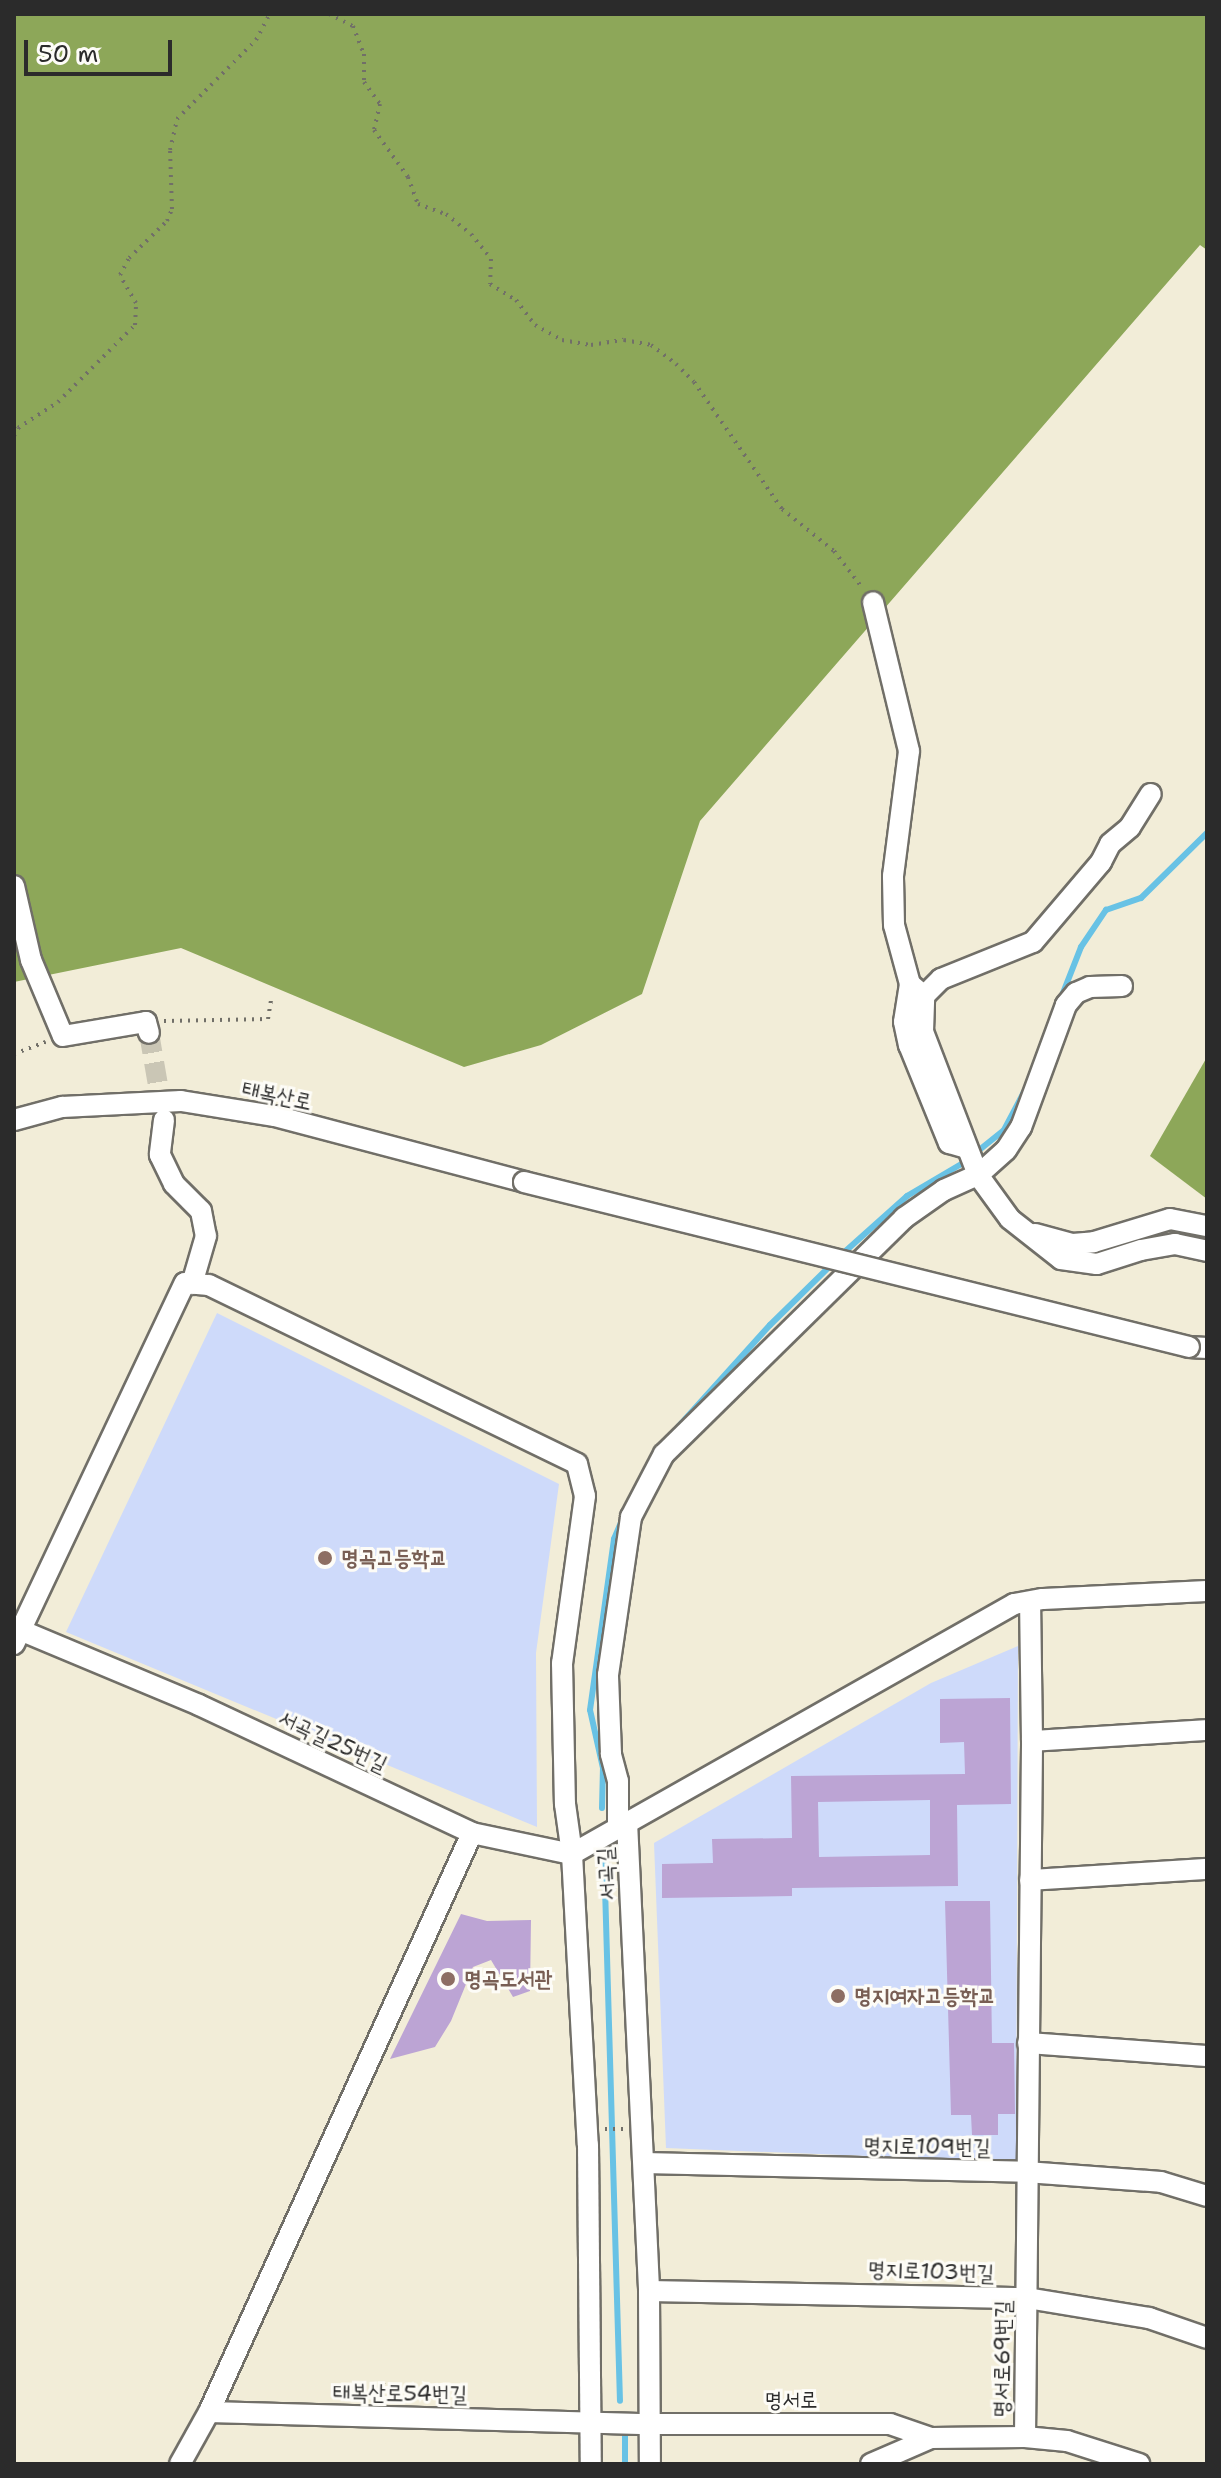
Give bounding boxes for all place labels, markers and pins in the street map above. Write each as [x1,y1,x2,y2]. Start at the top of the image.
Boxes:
place label: 명곡고등학교 [341,1545,447,1571]
marker: 명곡고등학교 [316,1549,334,1567]
place label: 명곡도서관 [464,1966,553,1992]
marker: 명곡도서관 [439,1970,457,1988]
place label: 명지여자고등학교 [854,1983,996,2009]
marker: 명지여자고등학교 [829,1987,847,2005]

